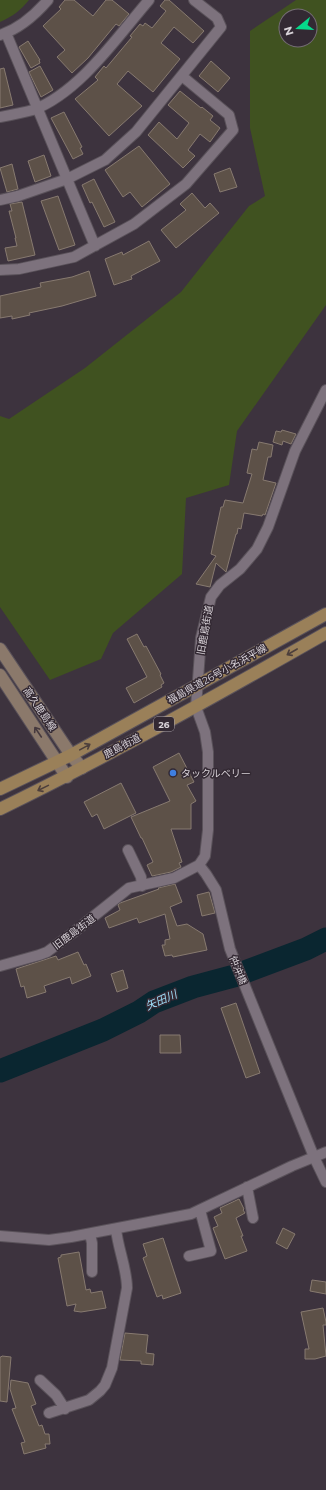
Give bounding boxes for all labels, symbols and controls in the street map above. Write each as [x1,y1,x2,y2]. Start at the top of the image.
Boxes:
north arrow [278,8,318,48]
text: N [280,25,297,37]
street label: 旧鹿島街道 [194,604,216,656]
street label: 福島県道26号小名浜平線 [165,641,269,707]
one-way arrow [286,649,298,657]
street label: 高久鹿島線 [21,685,59,733]
road number: 26 [154,717,174,731]
one-way arrow [34,727,42,738]
street label: 鹿島街道 [101,731,143,761]
one-way arrow [79,742,91,750]
place label: タックルベリー [181,767,251,780]
marker: タックルベリー [168,768,178,778]
one-way arrow [37,785,49,792]
street label: 旧鹿島街道 [50,912,98,952]
street label: 仲沖橋 [226,954,250,986]
water label: 矢田川 [143,986,180,1013]

